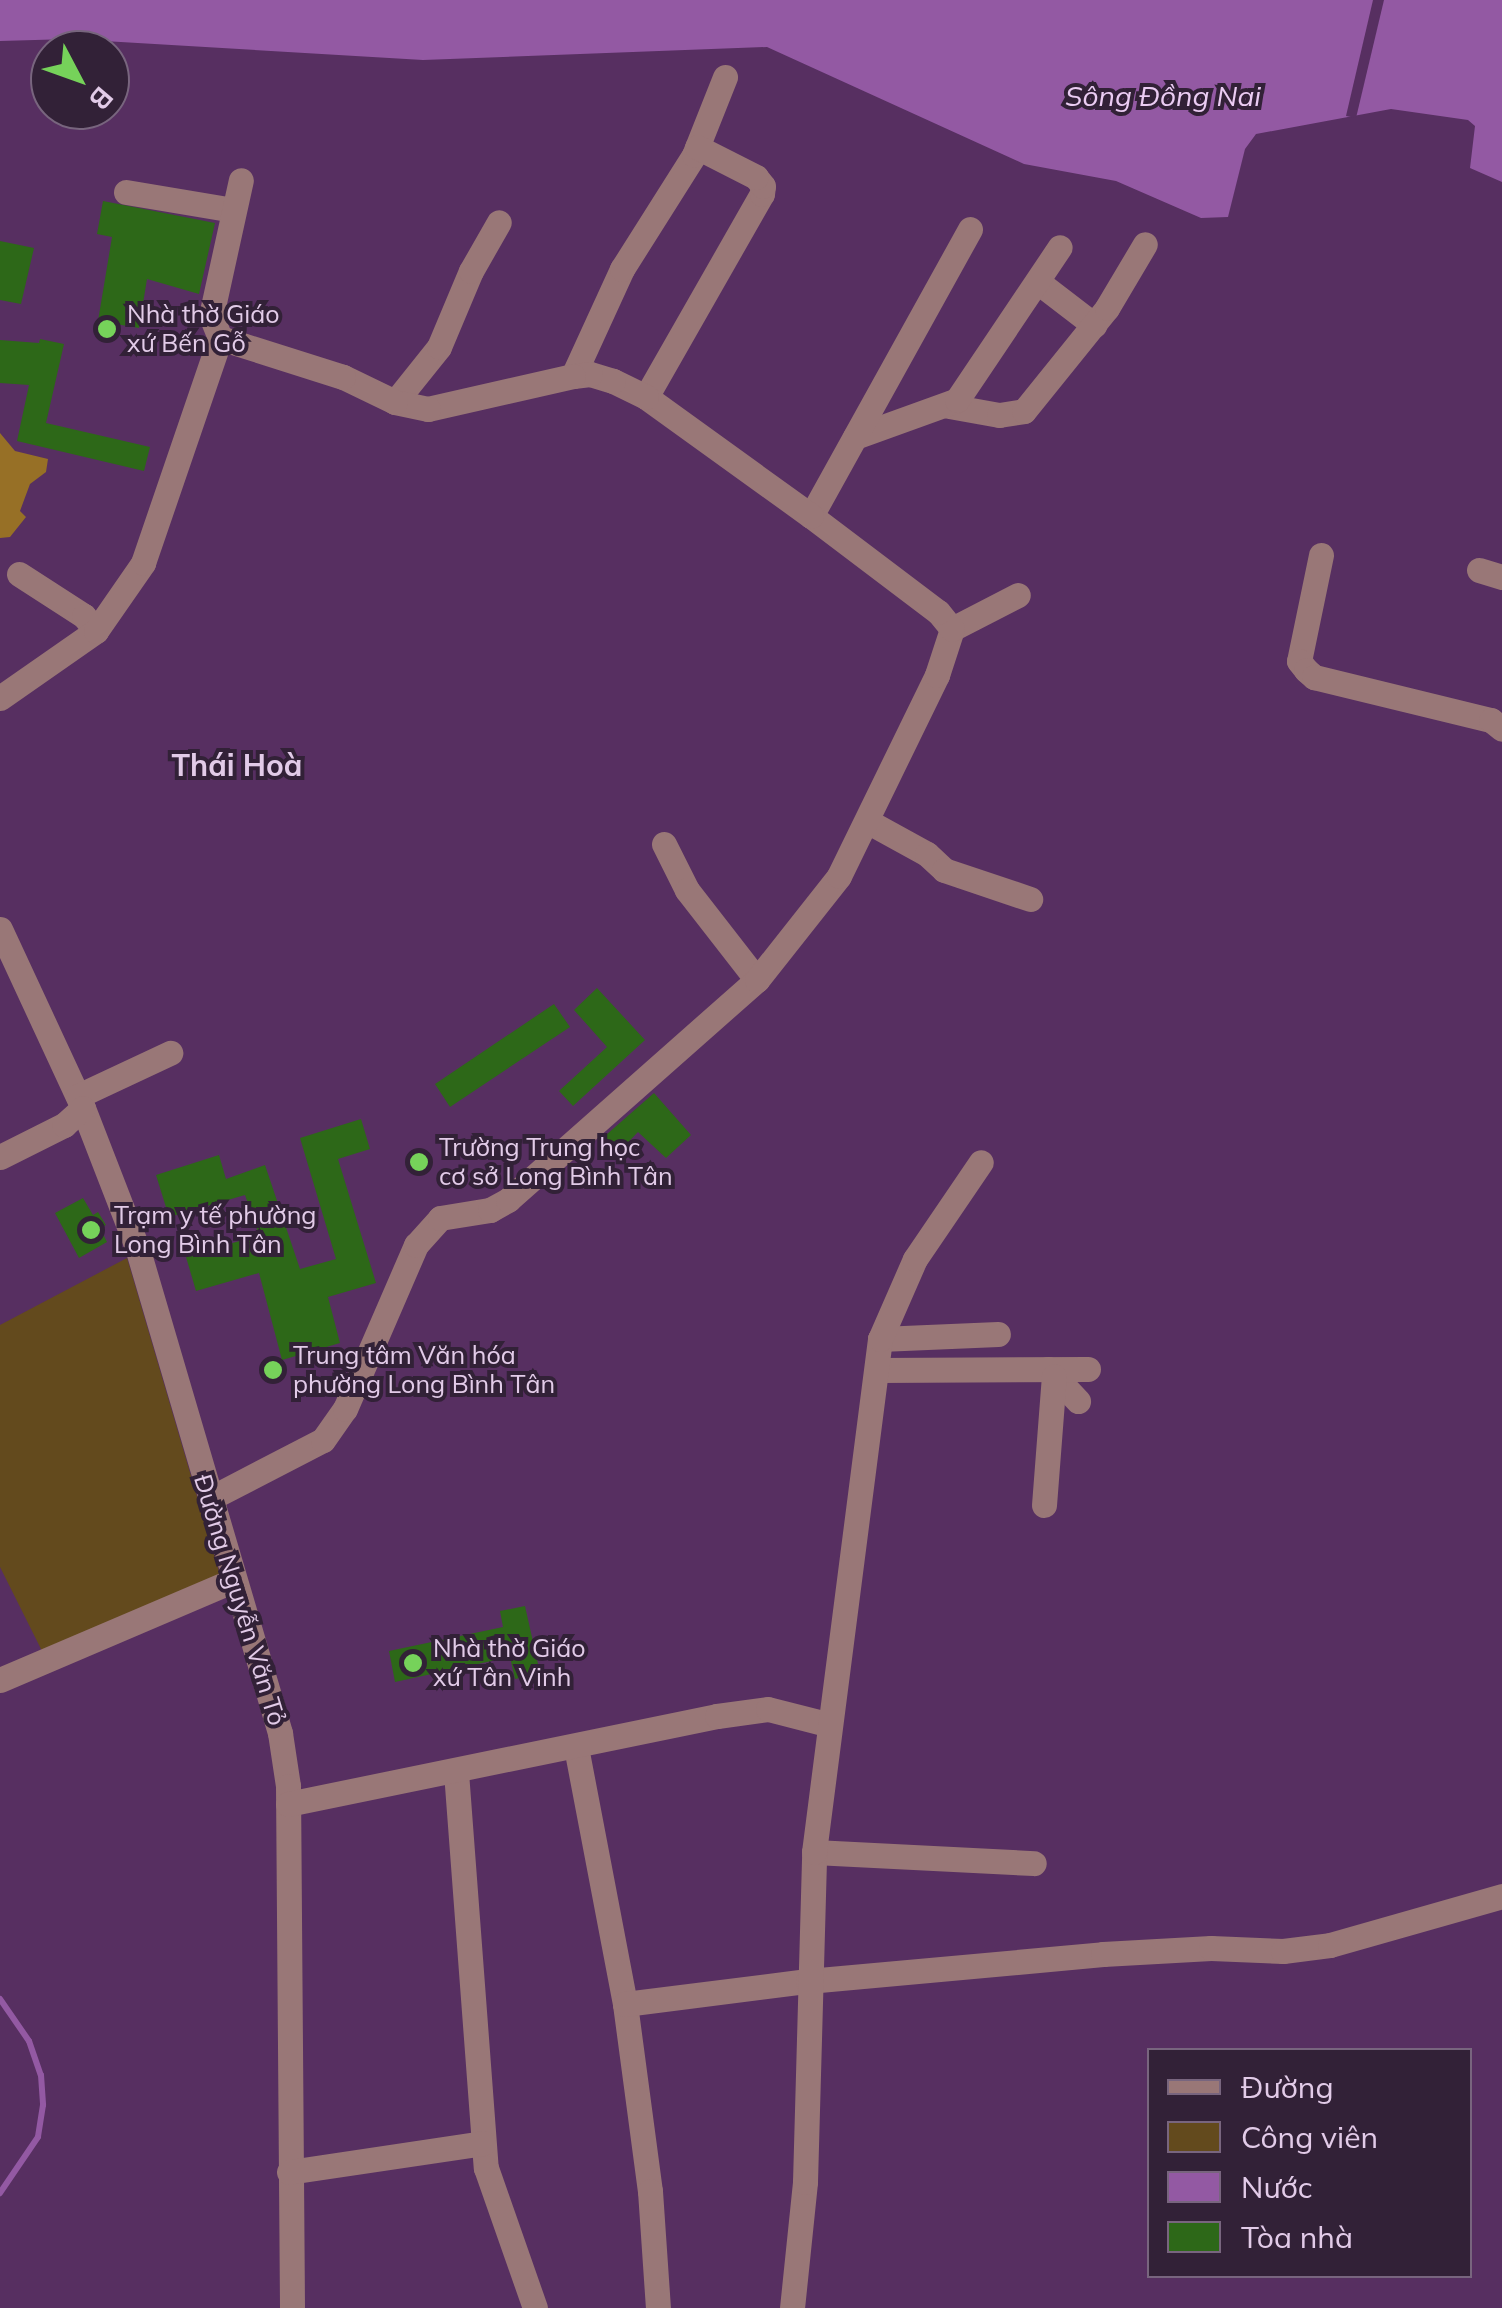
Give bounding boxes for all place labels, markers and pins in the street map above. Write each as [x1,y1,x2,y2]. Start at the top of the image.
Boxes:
place label: Nhà thờ Giáo xứ Bến Gỗ [127,300,280,359]
marker: Nhà thờ Giáo xứ Bến Gỗ [96,318,118,340]
place label: Trường Trung học cơ sở Long Bình Tân [439,1133,673,1192]
marker: Trường Trung học cơ sở Long Bình Tân [408,1151,430,1173]
place label: Trạm y tế phường Long Bình Tân [114,1201,316,1260]
marker: Trạm y tế phường Long Bình Tân [78,1217,104,1243]
place label: Trung tâm Văn hóa phường Long Bình Tân [293,1341,555,1400]
marker: Trung tâm Văn hóa phường Long Bình Tân [262,1359,284,1381]
place label: Nhà thờ Giáo xứ Tân Vinh [433,1634,586,1693]
marker: Nhà thờ Giáo xứ Tân Vinh [402,1652,424,1674]

